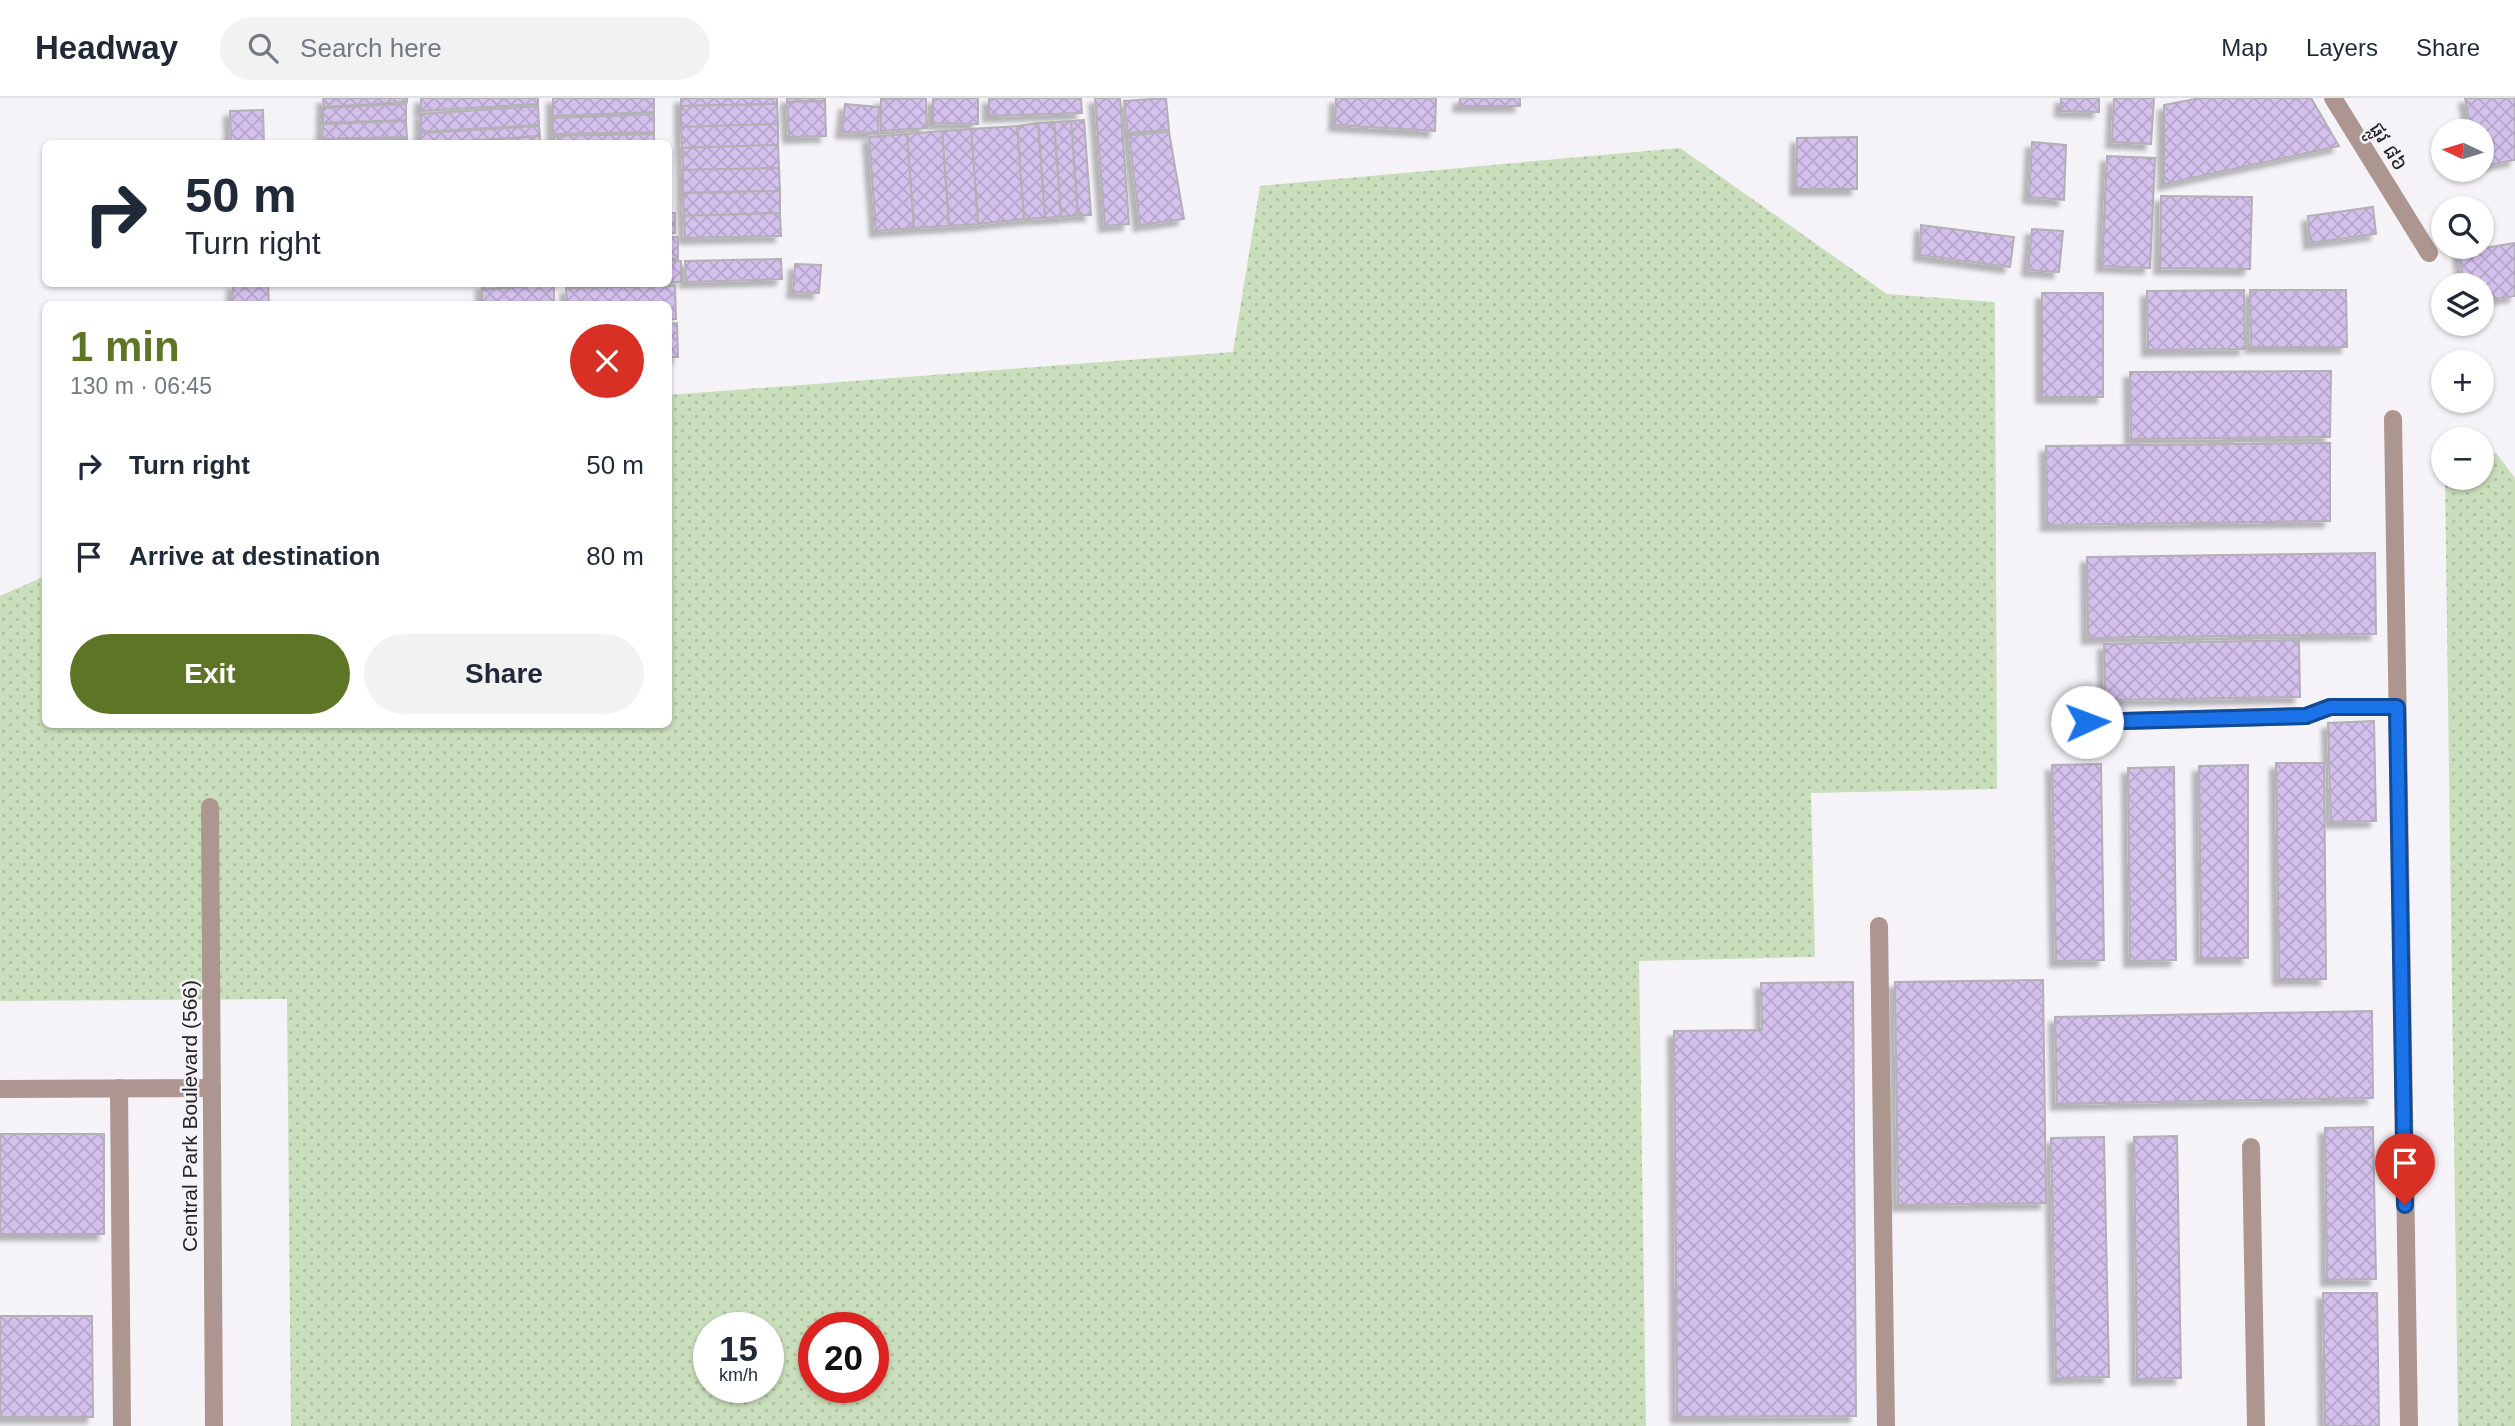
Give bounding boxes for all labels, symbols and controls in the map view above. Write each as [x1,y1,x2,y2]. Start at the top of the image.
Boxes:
search box [220,17,710,80]
text: Headway [35,29,178,66]
icon: search [244,29,282,67]
text: Search here [300,33,442,63]
text: Map [2221,34,2268,61]
text: Layers [2306,34,2378,61]
text: Share [2416,34,2480,61]
street label: ផ្លូវ ៨៦ [2358,118,2413,179]
north arrow [2431,119,2494,182]
map controls [2431,119,2494,490]
icon: right [70,168,161,259]
text: 50 m [185,168,297,222]
button: search [2431,196,2494,259]
text: Turn right [185,225,321,261]
button: layers [2431,273,2494,336]
text: 1 min [70,323,180,370]
button: close [570,324,644,398]
button: + [2431,350,2494,413]
text: 130 m · 06:45 [70,373,212,399]
button: − [2431,427,2494,490]
icon: right [70,447,108,485]
text: Turn right [129,450,250,480]
text: 50 m [586,450,644,480]
icon: arrive [70,538,108,576]
text: Arrive at destination [129,541,380,571]
text: 80 m [586,541,644,571]
button: Exit [70,634,350,714]
button: Share [364,634,644,714]
position arrow [2050,685,2124,759]
street label: Central Park Boulevard (566) [178,980,201,1252]
pin [2375,1133,2435,1205]
icon: arrive [2386,1144,2424,1182]
speed limit sign: 20 [798,1312,889,1403]
text: 15 [719,1329,758,1368]
text: km/h [719,1365,758,1385]

